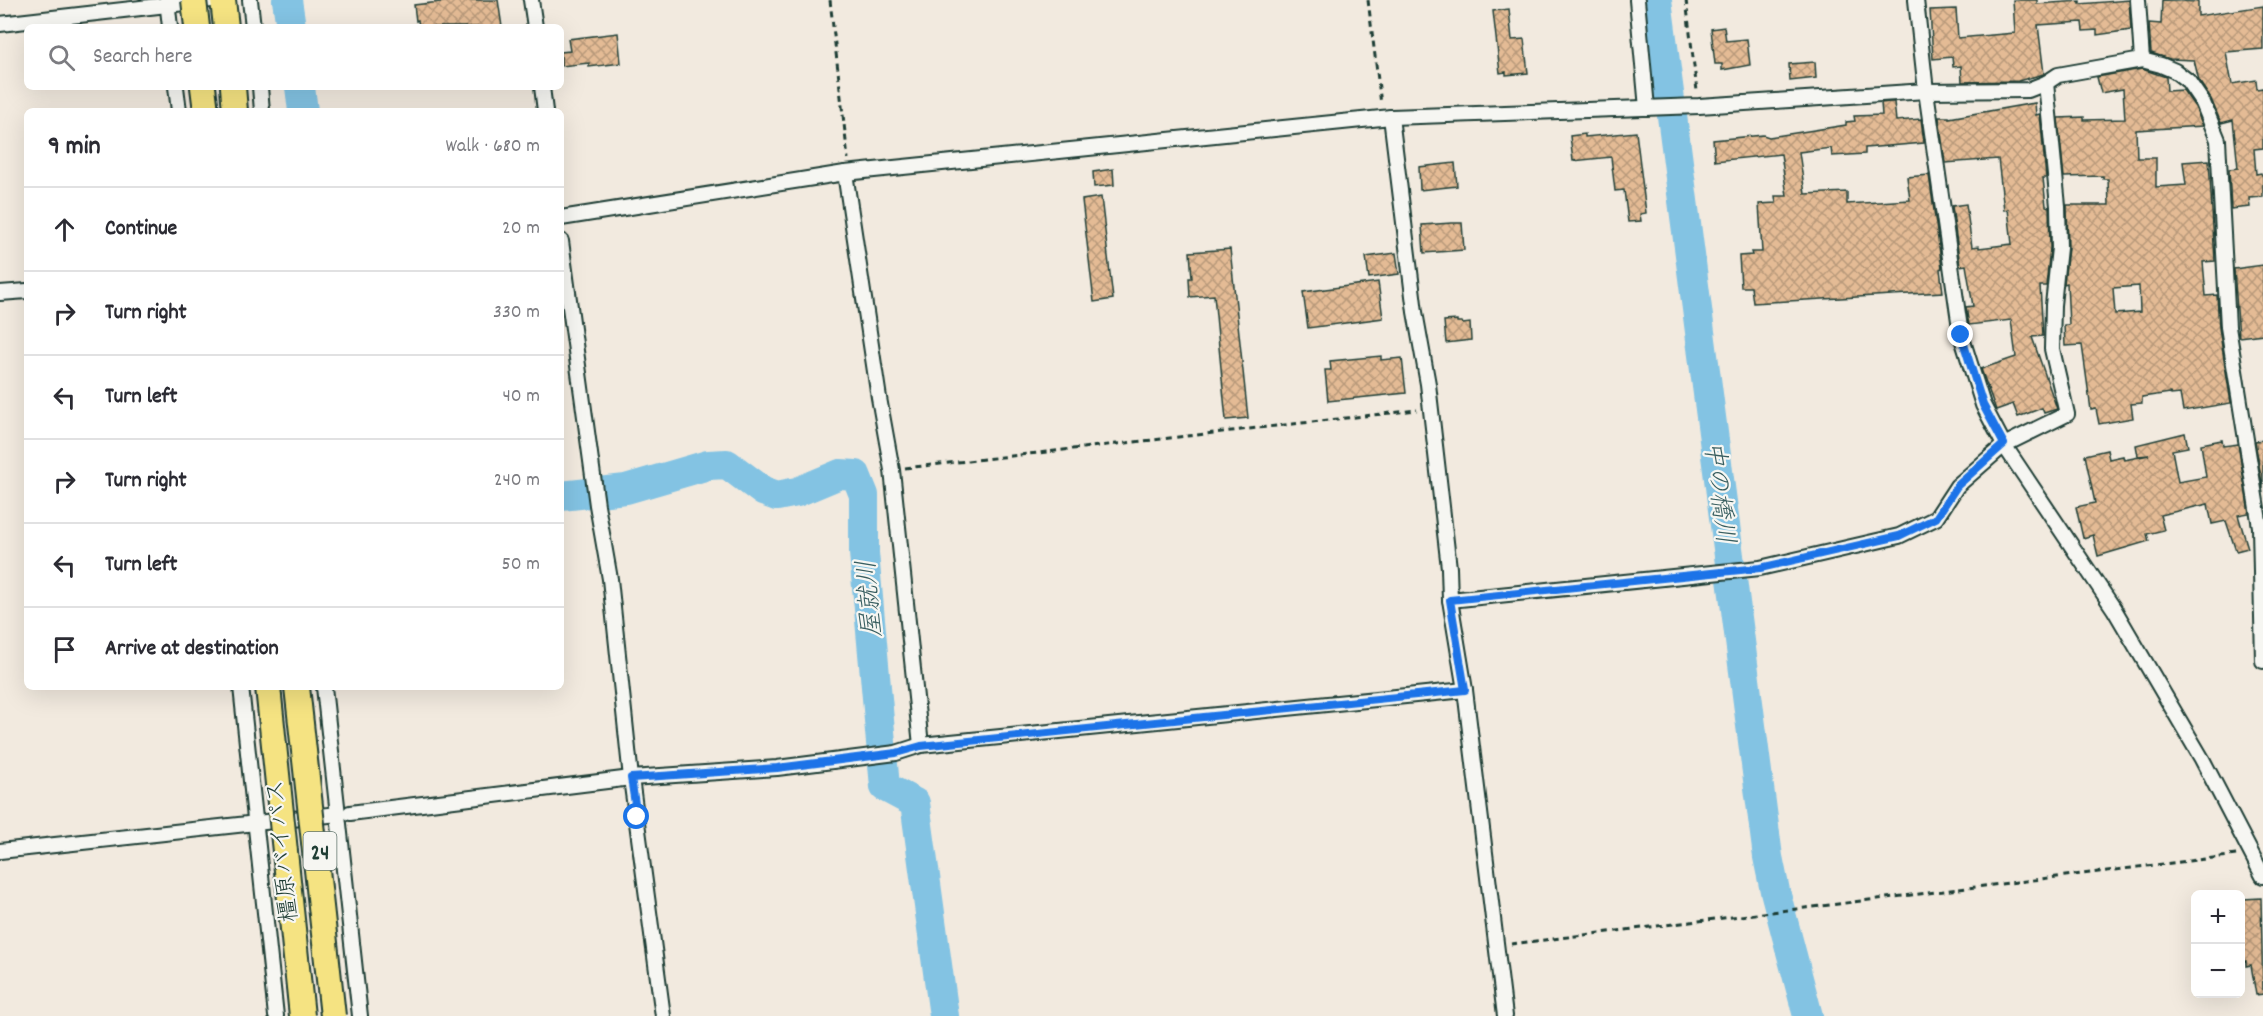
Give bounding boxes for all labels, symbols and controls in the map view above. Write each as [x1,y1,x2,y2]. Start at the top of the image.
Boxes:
search box [24,24,564,90]
icon: search [45,41,78,74]
text: Search here [93,42,192,73]
text: 9 min [48,129,101,166]
text: Walk · 680 m [445,133,540,161]
icon: ahead [48,213,81,246]
text: Continue [105,214,177,245]
text: 20 m [502,215,540,243]
icon: right [48,297,81,330]
text: Turn right [105,298,187,329]
text: 330 m [493,299,540,327]
route end [1947,321,1973,347]
icon: left [48,381,81,414]
text: Turn left [105,382,177,413]
text: 40 m [502,383,540,411]
water label: 中の橋川 [1693,439,1742,546]
icon: right [48,465,81,498]
text: Turn right [105,466,187,497]
text: 240 m [494,467,540,495]
icon: left [48,549,81,582]
text: Turn left [105,550,177,581]
text: 50 m [502,551,540,579]
water label: 屋就川 [850,558,893,639]
icon: arrive [48,633,81,666]
text: Arrive at destination [105,634,279,665]
street label: 橿原バイパス [260,778,308,924]
route start [623,803,649,829]
road number: 24 [304,832,336,870]
map controls [2191,890,2245,998]
button: + [2191,890,2245,944]
button: − [2191,944,2245,998]

